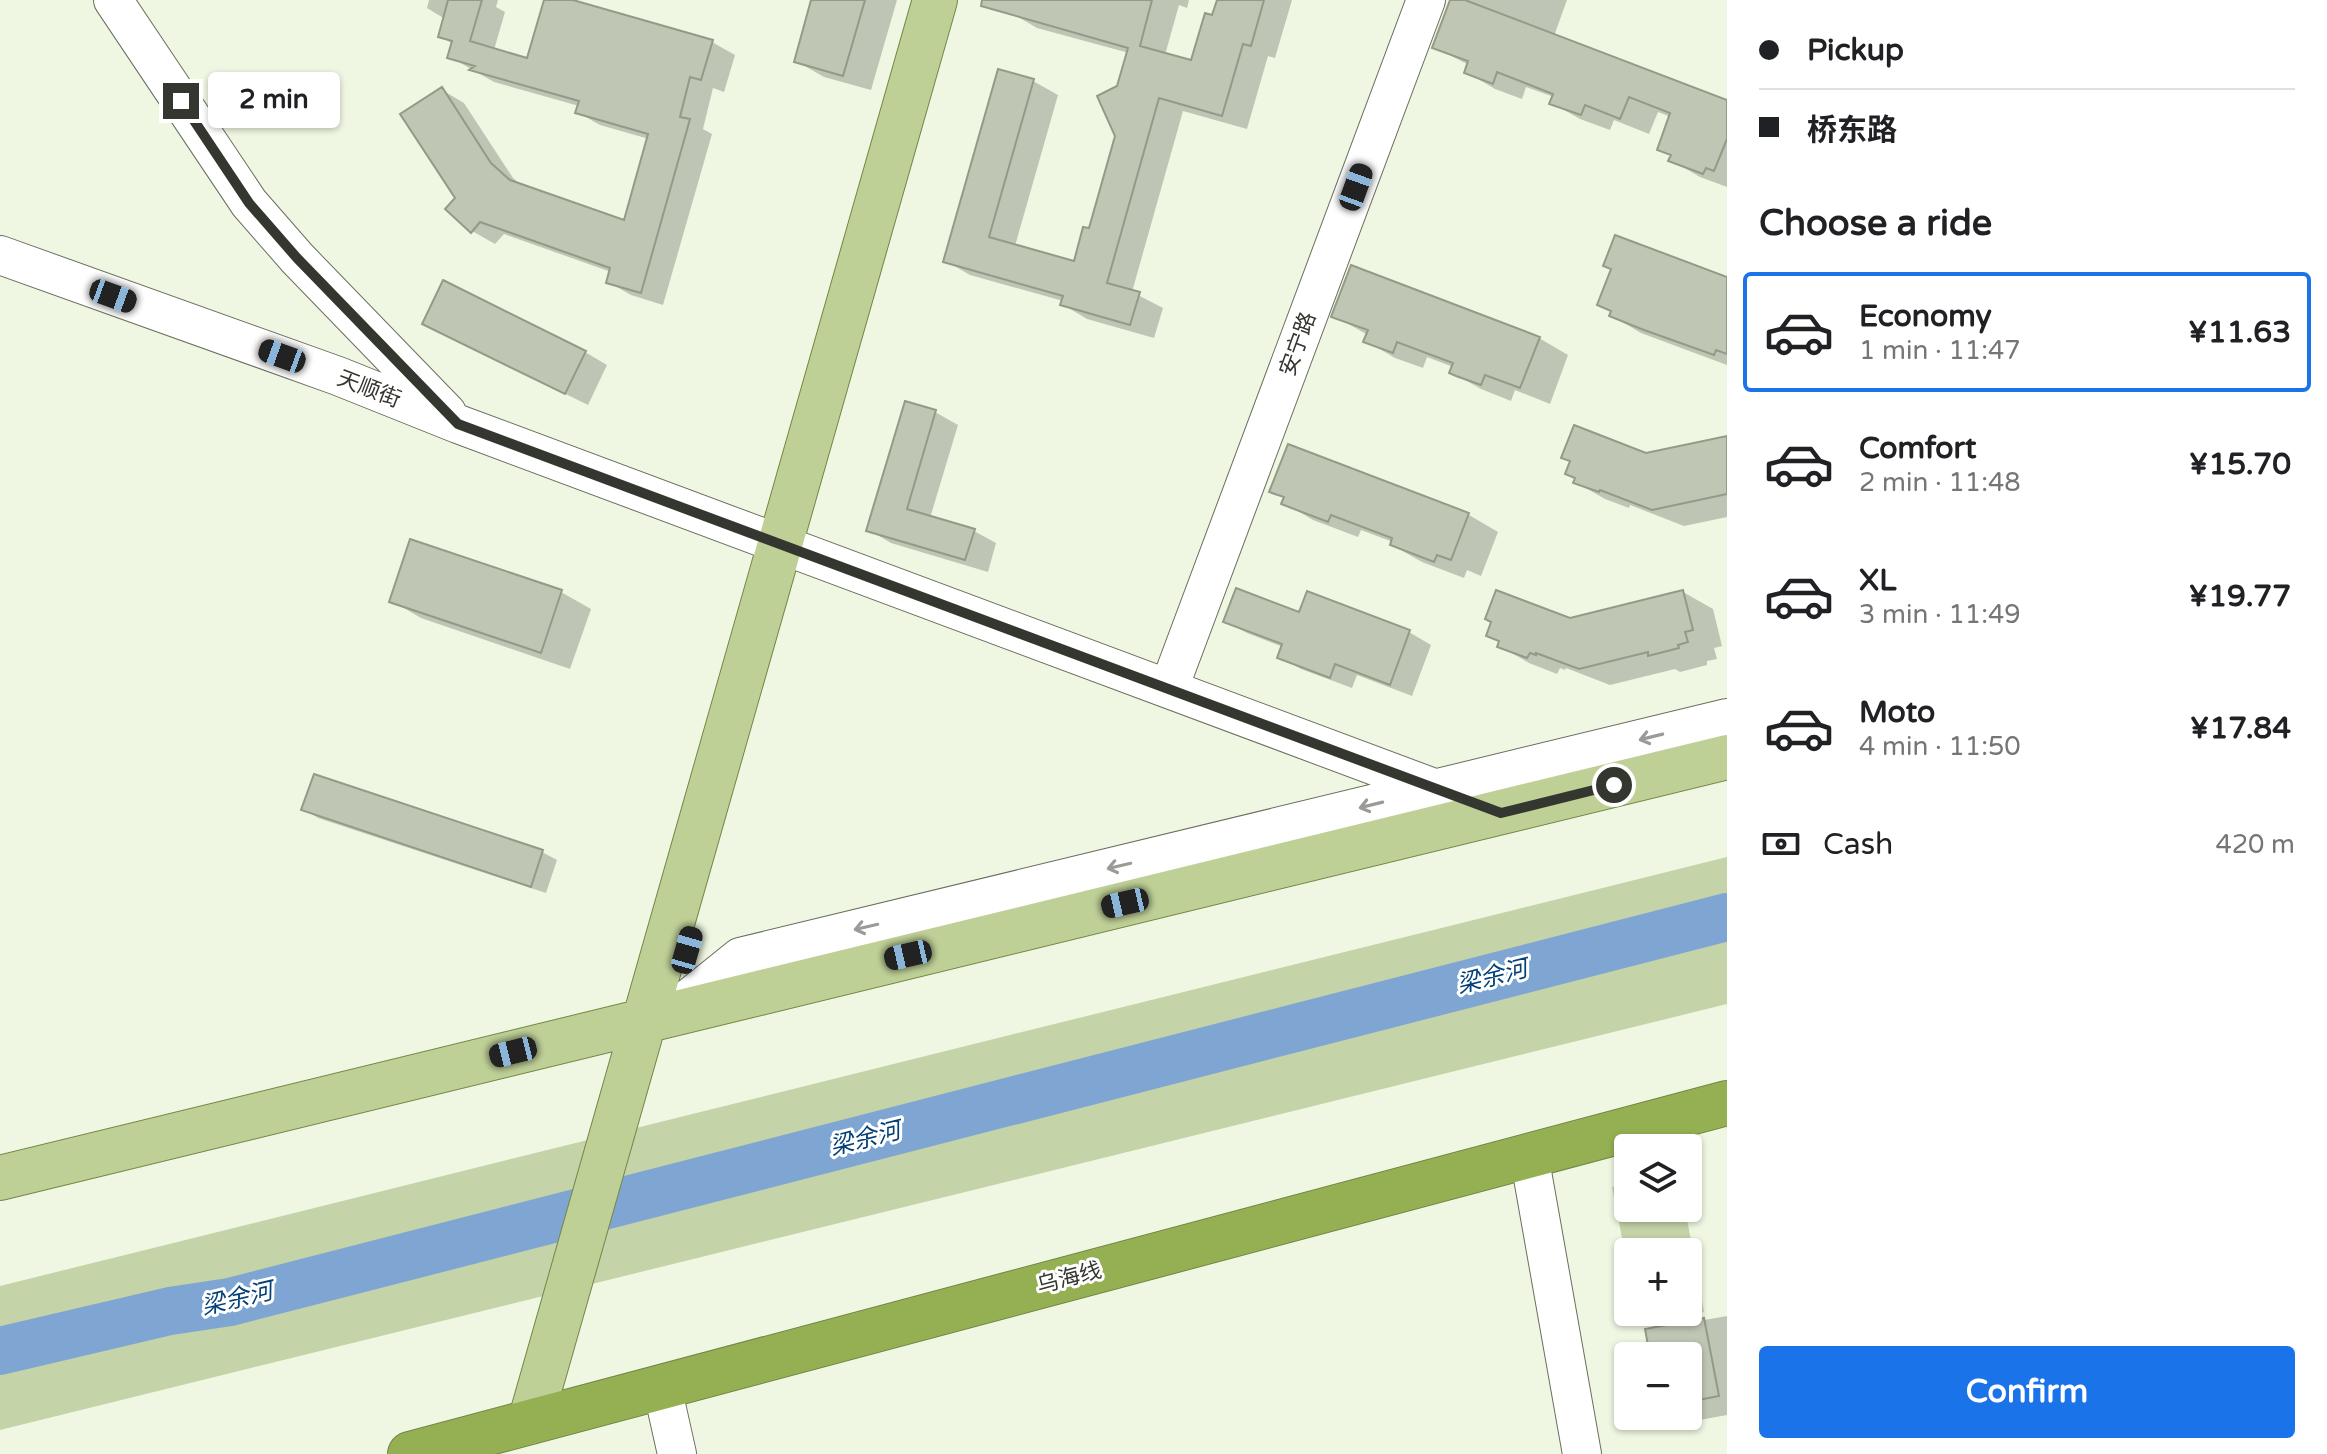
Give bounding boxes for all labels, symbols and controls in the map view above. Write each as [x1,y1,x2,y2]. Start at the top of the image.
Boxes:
text: Pickup [1807,32,1904,69]
callout: 2 min [209,73,341,129]
route end [163,83,199,119]
text: 2 min [239,84,309,115]
text: 桥东路 [1807,112,1897,149]
car [1337,160,1375,214]
text: Choose a ride [1759,202,1992,245]
car [86,277,140,315]
icon: car [1763,296,1835,368]
text: Economy [1859,298,1992,335]
street label: 安宁路 [1274,309,1322,379]
text: ¥11.63 [2188,314,2291,351]
text: 1 min · 11:47 [1859,335,2021,366]
car [255,337,309,375]
street label: 天顺街 [334,365,404,413]
icon: car [1763,428,1835,500]
text: Comfort [1859,430,1977,467]
text: ¥15.70 [2189,446,2291,483]
text: 2 min · 11:48 [1859,467,2021,498]
icon: car [1763,560,1835,632]
text: XL [1859,562,1896,599]
text: ¥19.77 [2188,578,2291,615]
text: 3 min · 11:49 [1859,599,2021,630]
icon: car [1763,692,1835,764]
text: Moto [1859,694,1935,731]
text: ¥17.84 [2190,710,2291,747]
one-way arrow [1639,730,1665,745]
text: 4 min · 11:50 [1859,731,2021,762]
route start [1596,767,1632,803]
one-way arrow [1359,798,1385,813]
icon: cash [1759,822,1803,866]
text: Cash [1823,826,1893,863]
text: 420 m [2215,829,2295,860]
one-way arrow [1106,859,1132,874]
car [1099,886,1151,920]
one-way arrow [854,920,879,935]
car [669,924,705,976]
car [882,938,934,972]
water label: 梁余河 [1454,953,1534,1000]
car [487,1035,539,1069]
water label: 梁余河 [827,1115,907,1162]
map controls [1614,1134,1702,1430]
button: layers [1614,1134,1702,1222]
button: + [1614,1238,1702,1326]
street label: 乌海线 [1034,1257,1104,1299]
water label: 梁余河 [199,1276,279,1321]
button: − [1614,1342,1702,1430]
button: Confirm [1759,1346,2295,1438]

